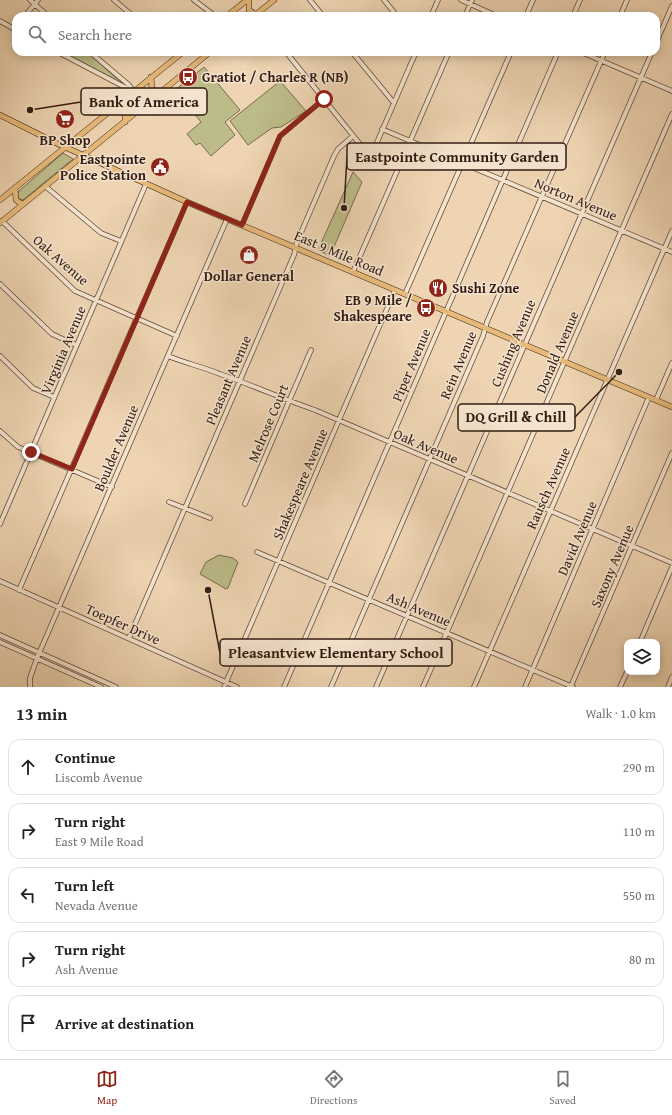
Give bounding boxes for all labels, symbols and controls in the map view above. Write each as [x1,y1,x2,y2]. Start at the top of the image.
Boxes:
search box [12,12,660,56]
icon: search [26,23,48,45]
text: Search here [58,24,132,45]
bus stop icon: Gratiot / Charles R (NB) [177,66,199,88]
place label: Gratiot / Charles R (NB) [202,67,349,87]
callout: Bank of America [81,88,207,115]
route start [315,90,333,108]
text: Bank of America [89,91,199,112]
supermarket icon: BP Shop [54,108,76,130]
place label: BP Shop [40,130,90,150]
callout: Eastpointe Community Garden [347,143,566,170]
text: Eastpointe Community Garden [355,146,559,167]
place label: Eastpointe Police Station [60,149,147,185]
public building icon: Eastpointe Police Station [149,156,171,178]
street label: Norton Avenue [532,173,621,226]
street label: East 9 Mile Road [291,225,387,281]
street label: Oak Avenue [29,230,94,290]
shop icon: Dollar General [238,244,260,266]
place label: Dollar General [204,266,295,286]
restaurant icon: Sushi Zone [427,277,449,299]
place label: Sushi Zone [452,278,520,298]
place label: EB 9 Mile / Shakespeare [334,290,412,326]
street label: Cushing Avenue [486,296,541,390]
bus stop icon: EB 9 Mile / Shakespeare [415,297,437,319]
street label: Virginia Avenue [35,302,91,397]
street label: Donald Avenue [531,307,583,396]
street label: Piper Avenue [387,325,436,405]
street label: Rein Avenue [435,327,482,402]
street label: Pleasant Avenue [200,332,256,428]
street label: Melrose Court [243,381,293,465]
street label: Boulder Avenue [89,401,143,494]
callout: DQ Grill & Chill [458,404,575,431]
text: DQ Grill & Chill [466,406,567,427]
street label: Oak Avenue [391,423,462,469]
street label: Shakespeare Avenue [267,425,333,543]
route end [22,443,40,461]
street label: Rausch Avenue [521,443,575,532]
street label: David Avenue [552,497,602,578]
street label: Saxony Avenue [586,521,639,611]
street label: Ash Avenue [384,587,455,632]
street label: Toepfer Drive [82,599,164,650]
callout: Pleasantview Elementary School [220,639,452,666]
map controls [624,639,660,675]
button: layers [624,639,660,675]
text: Pleasantview Elementary School [228,642,444,663]
text: 13 min [16,701,67,726]
text: Walk · 1.0 km [585,704,656,723]
text: Continue [55,747,116,768]
icon: ahead [17,756,39,778]
text: 290 m [623,758,655,777]
text: Liscomb Avenue [55,768,143,787]
text: Turn right [55,811,126,832]
icon: right [17,820,39,842]
text: 110 m [623,822,655,841]
text: East 9 Mile Road [55,832,144,851]
text: Turn left [55,875,114,896]
icon: left [17,884,39,906]
text: 550 m [623,886,655,905]
text: Nevada Avenue [55,896,138,915]
text: Turn right [55,939,126,960]
icon: right [17,948,39,970]
text: 80 m [629,950,655,969]
text: Ash Avenue [55,960,118,979]
icon: arrive [17,1012,39,1034]
text: Arrive at destination [55,1013,194,1034]
tab: Map [96,1068,118,1108]
tab: Directions [310,1068,357,1108]
tab: Saved [549,1068,576,1108]

